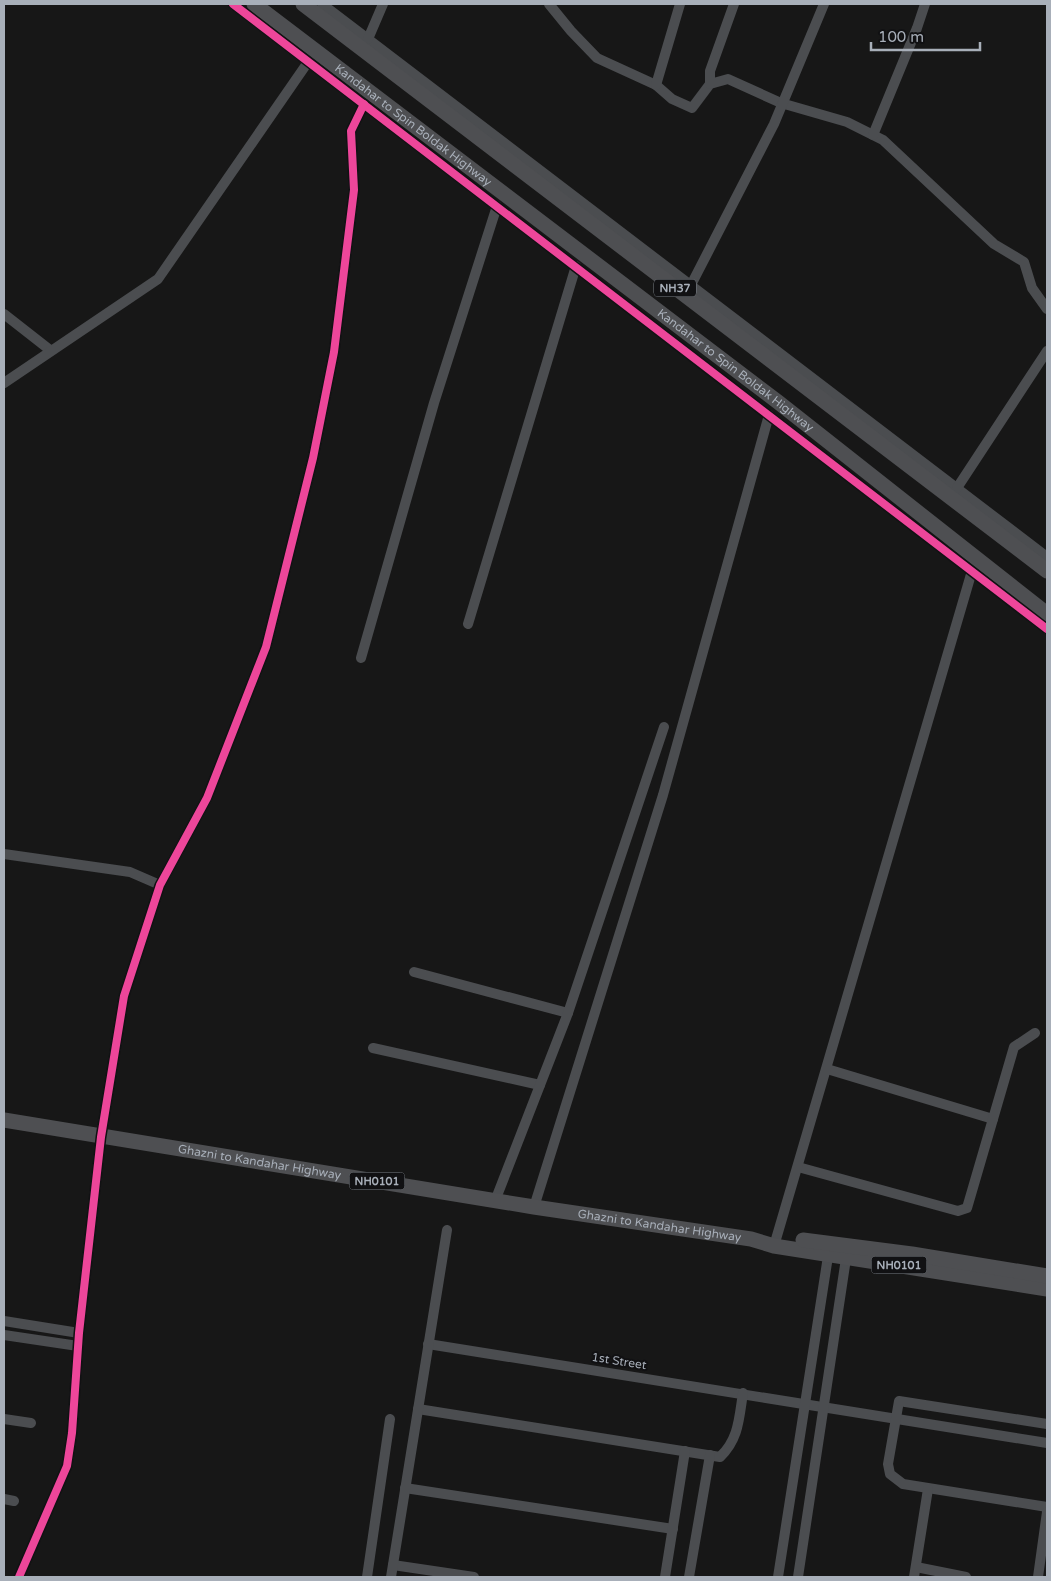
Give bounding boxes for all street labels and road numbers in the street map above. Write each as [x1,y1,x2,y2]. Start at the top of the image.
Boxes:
street label: Kandahar to Spin Boldak Highway [332,61,495,189]
road number: NH37 [654,280,696,296]
street label: Kandahar to Spin Boldak Highway [655,306,817,435]
street label: Ghazni to Kandahar Highway [177,1142,343,1182]
road number: NH0101 [350,1172,404,1190]
street label: Ghazni to Kandahar Highway [577,1207,743,1245]
road number: NH0101 [872,1256,926,1274]
street label: 1st Street [591,1350,648,1372]

